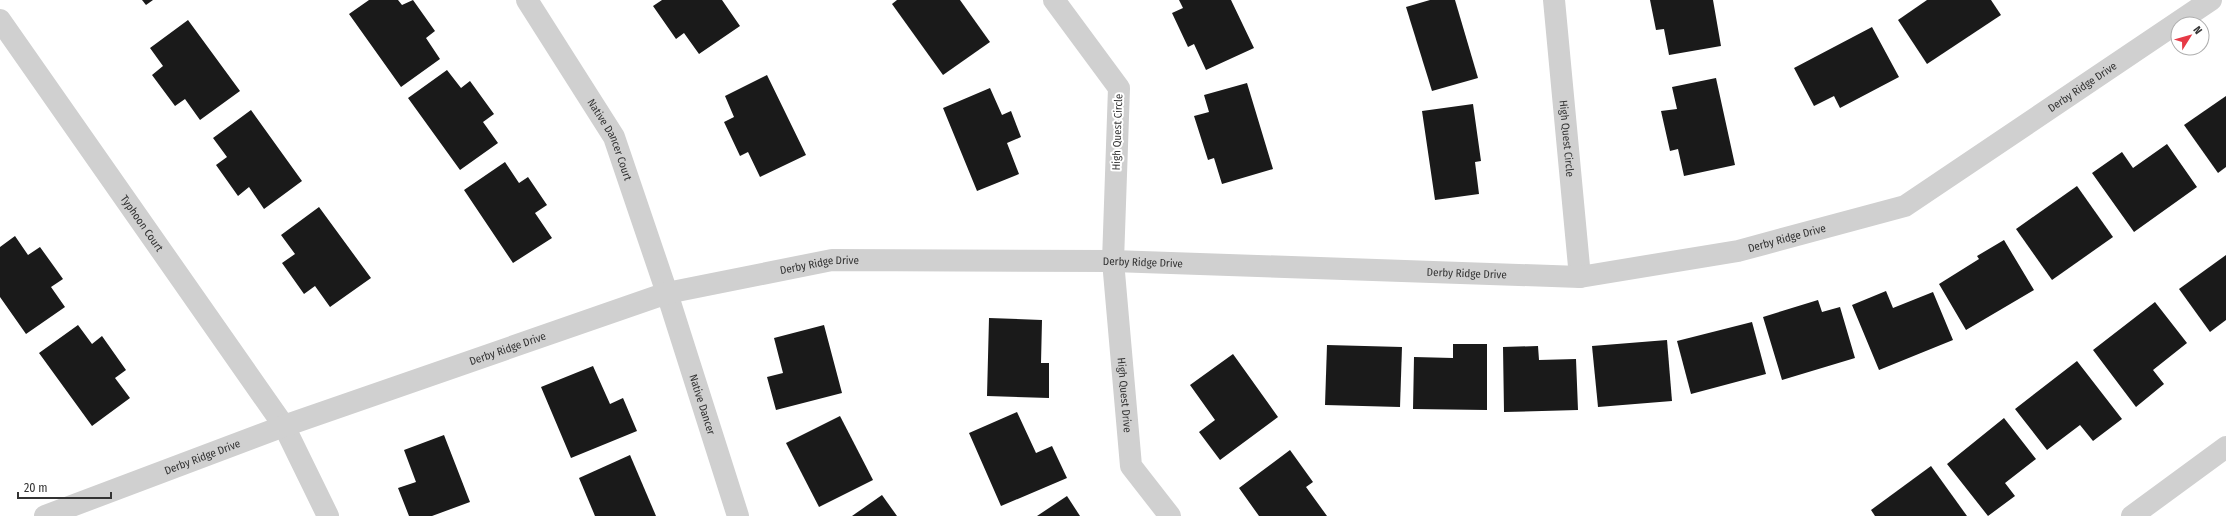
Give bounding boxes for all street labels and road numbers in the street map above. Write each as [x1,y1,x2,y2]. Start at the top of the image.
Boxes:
street label: Derby Ridge Drive [2046,59,2119,115]
street label: High Quest Circle [1110,93,1125,171]
street label: Native Dancer Court [584,97,634,183]
street label: High Quest Circle [1556,100,1577,177]
street label: Typhoon Court [118,193,166,254]
street label: Derby Ridge Drive [1747,222,1827,255]
street label: Derby Ridge Drive [779,254,859,277]
street label: Derby Ridge Drive [1103,255,1183,270]
street label: Derby Ridge Drive [1426,266,1507,281]
street label: Derby Ridge Drive [468,330,548,368]
street label: High Quest Drive [1114,357,1134,433]
street label: Native Dancer [686,373,718,437]
street label: Derby Ridge Drive [163,437,242,477]

